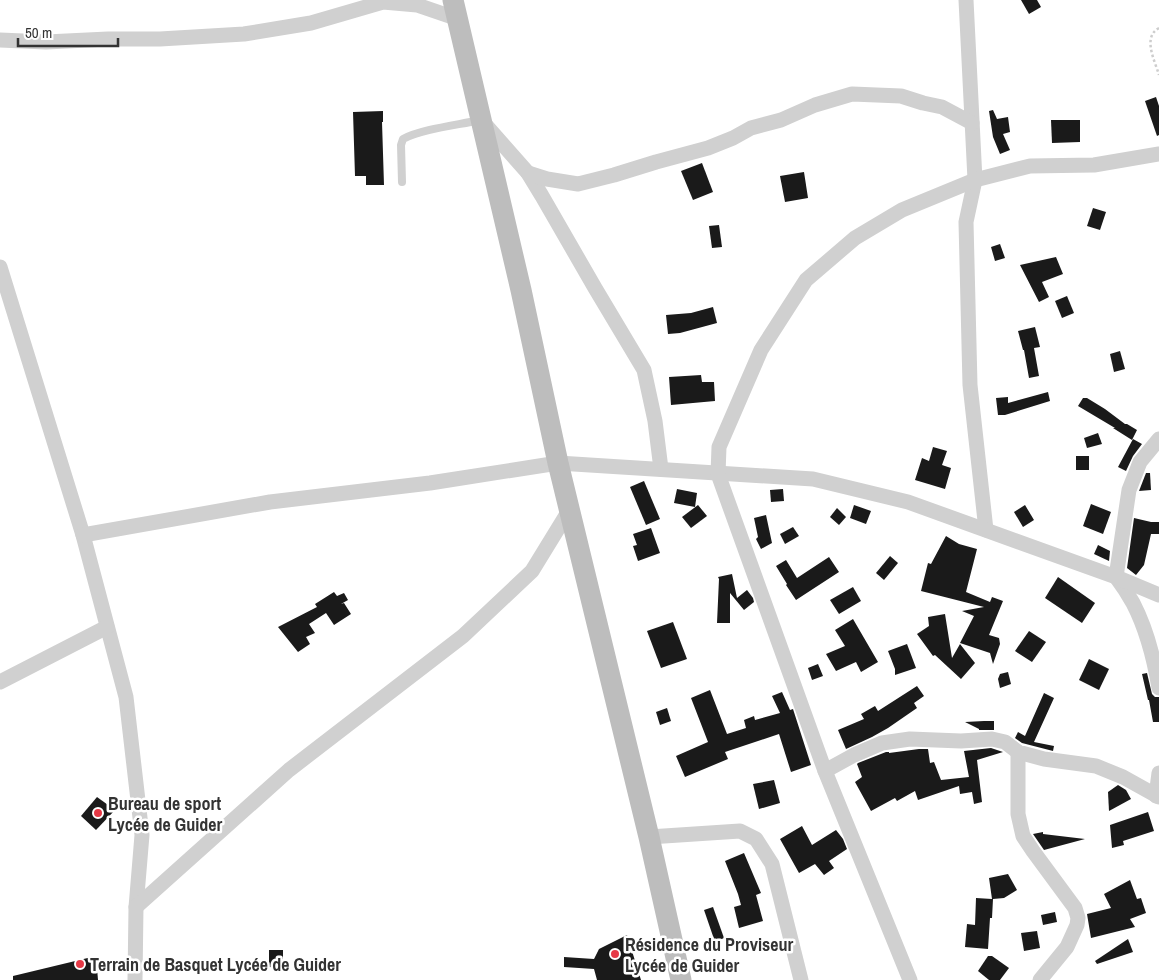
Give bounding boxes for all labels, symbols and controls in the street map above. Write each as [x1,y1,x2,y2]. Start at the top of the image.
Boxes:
scale bar [18,15,118,47]
text: 50 m [25,22,52,43]
place label: Bureau de sport Lycée de Guider [108,791,223,837]
marker: Bureau de sport Lycée de Guider [92,807,104,819]
place label: Résidence du Proviseur Lycée de Guider [625,932,793,978]
marker: Résidence du Proviseur Lycée de Guider [609,948,621,960]
place label: Terrain de Basquet Lycée de Guider [90,952,341,977]
marker: Terrain de Basquet Lycée de Guider [74,958,86,970]

